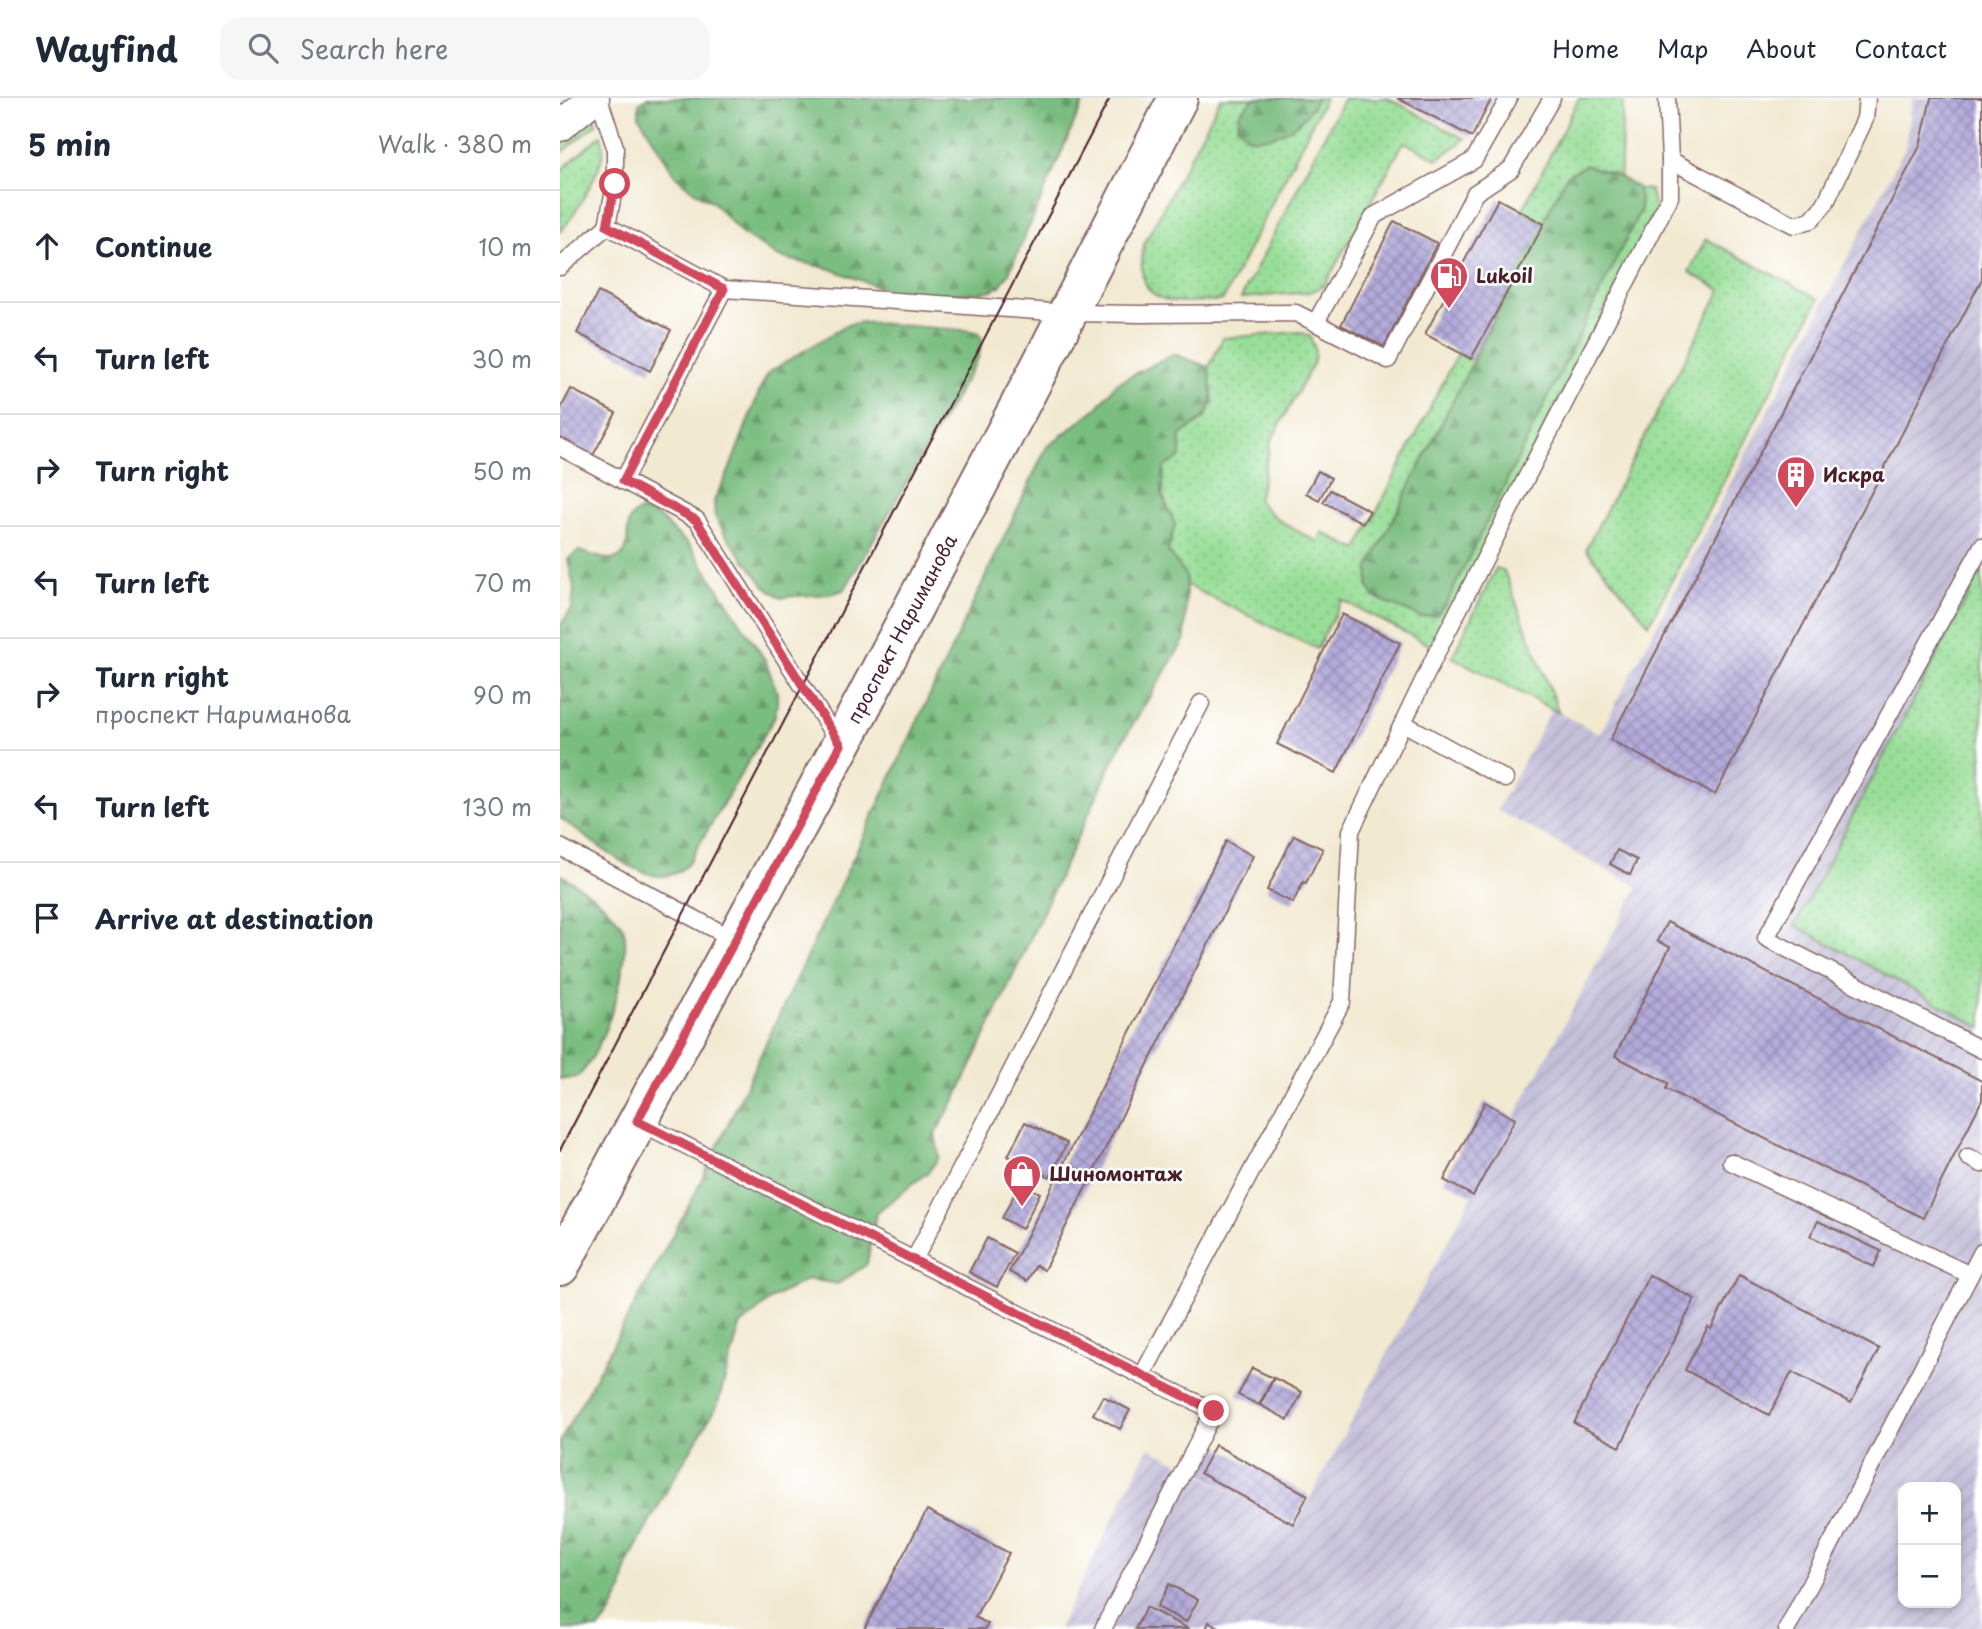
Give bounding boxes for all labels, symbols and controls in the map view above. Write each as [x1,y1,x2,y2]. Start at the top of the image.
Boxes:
search box [220,17,710,80]
text: Wayfind [35,23,178,73]
icon: search [244,29,282,67]
text: Search here [300,29,448,68]
text: Home [1552,30,1619,66]
text: Map [1657,30,1708,66]
text: About [1746,30,1816,66]
text: Contact [1854,30,1947,66]
text: 5 min [28,121,111,166]
text: Walk · 380 m [378,126,532,161]
route start [599,168,630,199]
icon: ahead [28,227,66,265]
text: Continue [95,227,212,266]
text: 10 m [478,229,532,264]
fuel station icon: Lukoil [1428,255,1470,310]
place label: Lukoil [1476,261,1533,289]
icon: left [28,339,66,377]
text: Turn left [95,339,210,378]
text: 30 m [471,341,532,376]
icon: right [28,451,66,489]
text: Turn right [95,451,229,490]
text: 50 m [472,453,532,488]
building icon: Искра [1775,454,1817,509]
place label: Искра [1823,460,1885,488]
street label: проспект Нариманова [839,528,963,728]
icon: left [28,563,66,601]
text: Turn left [95,563,210,602]
text: 70 m [474,565,532,600]
text: Turn right [95,657,229,696]
icon: right [28,675,66,713]
text: 90 m [473,677,532,712]
text: проспект Нариманова [95,696,351,731]
icon: left [28,787,66,825]
text: Turn left [95,787,210,826]
text: 130 m [462,789,532,824]
icon: arrive [28,899,66,937]
text: Arrive at destination [95,899,374,938]
shop icon: Шиномонтаж [1001,1153,1043,1208]
place label: Шиномонтаж [1049,1159,1182,1187]
route end [1198,1395,1229,1426]
map controls [1898,1482,1961,1608]
button: + [1898,1482,1961,1545]
button: − [1898,1545,1961,1608]

